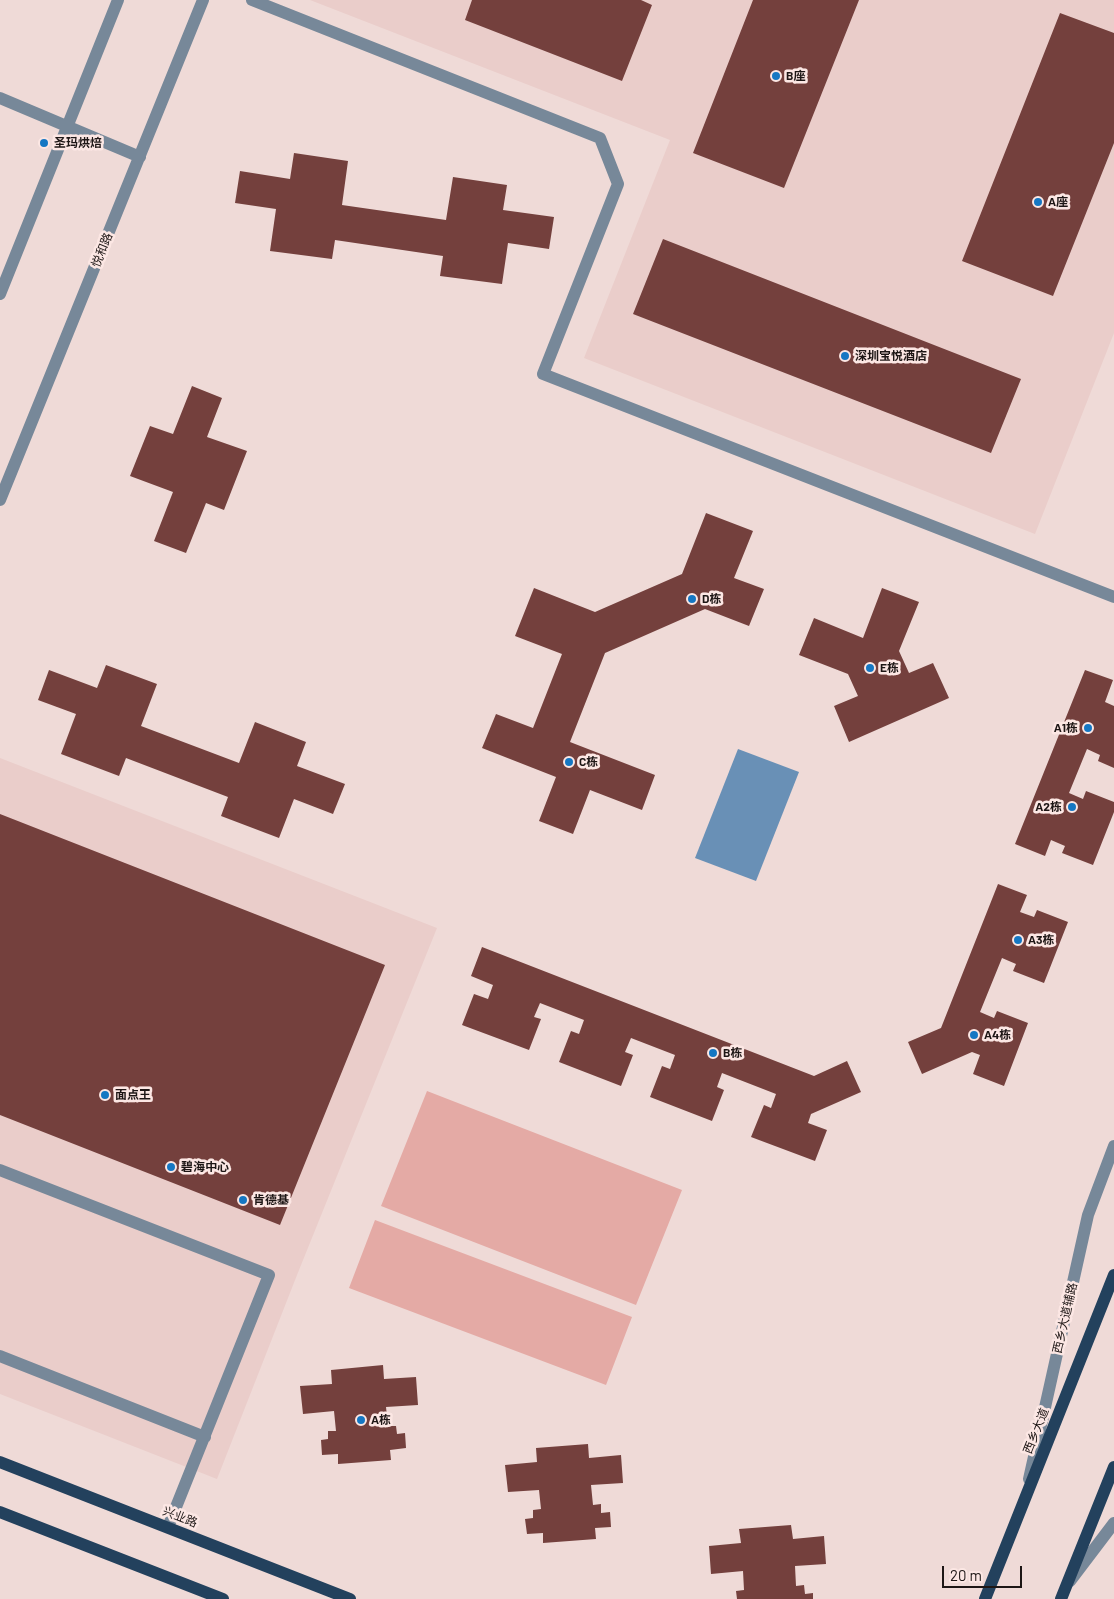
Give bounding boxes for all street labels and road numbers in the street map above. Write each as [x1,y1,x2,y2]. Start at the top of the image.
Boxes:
street label: 悦和路 [89,231,115,269]
street label: 西乡大道辅路 [1050,1281,1080,1355]
street label: 西乡大道 [1020,1406,1052,1456]
street label: 兴业路 [161,1504,199,1530]

